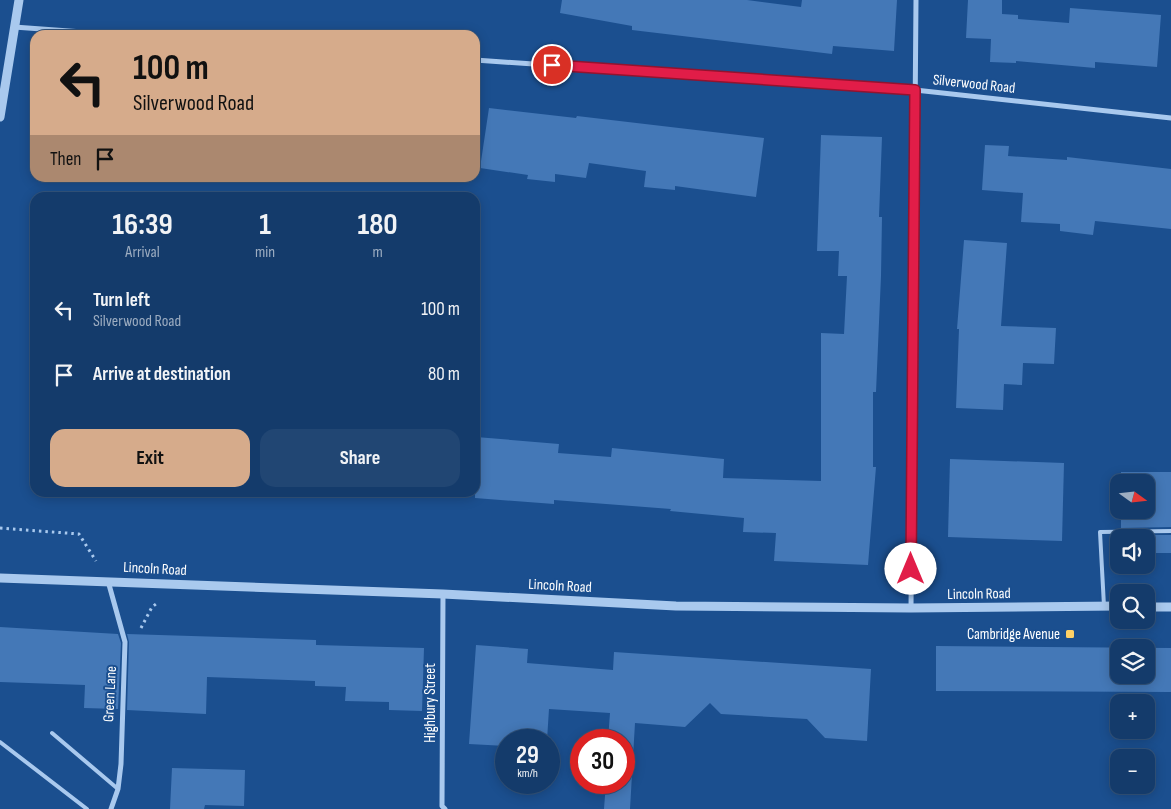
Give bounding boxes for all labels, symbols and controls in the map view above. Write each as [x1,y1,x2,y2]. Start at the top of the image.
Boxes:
pin [531,44,573,86]
text: 100 m [133,47,209,90]
icon: left [50,50,115,115]
icon: arrive [538,51,566,79]
street label: Silverwood Road [932,70,1016,98]
text: Silverwood Road [133,90,254,117]
icon: arrive [91,145,119,173]
text: Then [50,148,81,171]
text: 16:39 [112,207,173,243]
text: 1 [259,207,271,243]
text: 180 [357,207,398,243]
text: Arrival [125,243,160,262]
text: min [255,243,275,262]
text: m [372,243,383,262]
text: Turn left [93,289,150,312]
icon: left [50,296,78,324]
text: 100 m [421,298,460,321]
text: Silverwood Road [93,312,181,331]
icon: arrive [50,361,78,389]
text: Arrive at destination [93,363,231,386]
text: 80 m [428,363,460,386]
button: Exit [50,429,250,487]
button: Share [260,429,460,487]
north arrow [1110,474,1155,519]
map controls [1110,474,1155,794]
button: sound [1110,529,1155,574]
position arrow [884,542,936,594]
street label: Lincoln Road [123,558,187,580]
street label: Lincoln Road [528,575,592,597]
street label: Lincoln Road [947,584,1011,604]
button: search [1110,584,1155,629]
place label: Cambridge Avenue [967,625,1060,644]
marker: Cambridge Avenue [1064,628,1076,640]
button: layers [1110,639,1155,684]
street label: Highbury Street [421,663,440,743]
street label: Green Lane [99,665,121,723]
button: + [1110,694,1155,739]
speed limit sign: 30 [570,729,635,794]
text: 29 [516,740,539,771]
button: − [1110,749,1155,794]
text: km/h [517,766,538,781]

